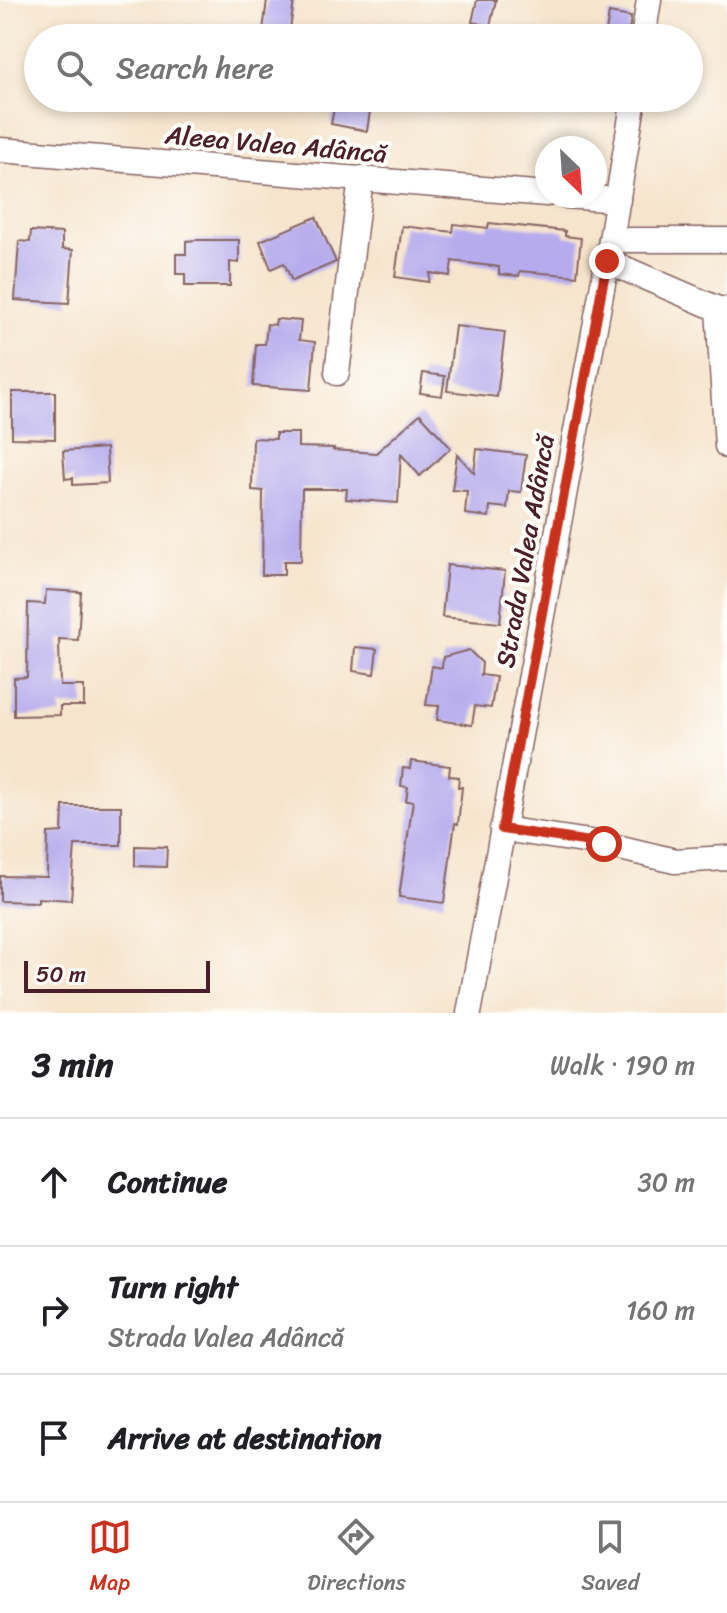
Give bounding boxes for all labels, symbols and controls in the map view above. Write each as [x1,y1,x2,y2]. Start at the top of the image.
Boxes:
search box [24,24,703,112]
text: Search here [116,41,274,95]
icon: search [52,46,96,90]
street label: Aleea Valea Adâncă [162,111,390,177]
north arrow [535,136,607,208]
route end [589,243,625,279]
street label: Strada Valea Adâncă [482,430,568,671]
route start [586,826,622,862]
text: 50 m [36,955,86,994]
scale bar [24,957,210,993]
text: 3 min [32,1035,113,1095]
text: Walk · 190 m [550,1042,695,1088]
text: Continue [108,1155,227,1209]
text: 30 m [638,1159,695,1205]
icon: ahead [32,1160,76,1204]
text: Turn right [108,1260,238,1314]
text: 160 m [626,1287,695,1333]
icon: right [32,1288,76,1332]
text: Strada Valea Adâncă [108,1314,344,1360]
text: Arrive at destination [108,1411,382,1465]
icon: arrive [32,1416,76,1460]
tab: Map [88,1515,132,1602]
tab: Directions [307,1515,406,1602]
tab: Saved [581,1515,639,1602]

